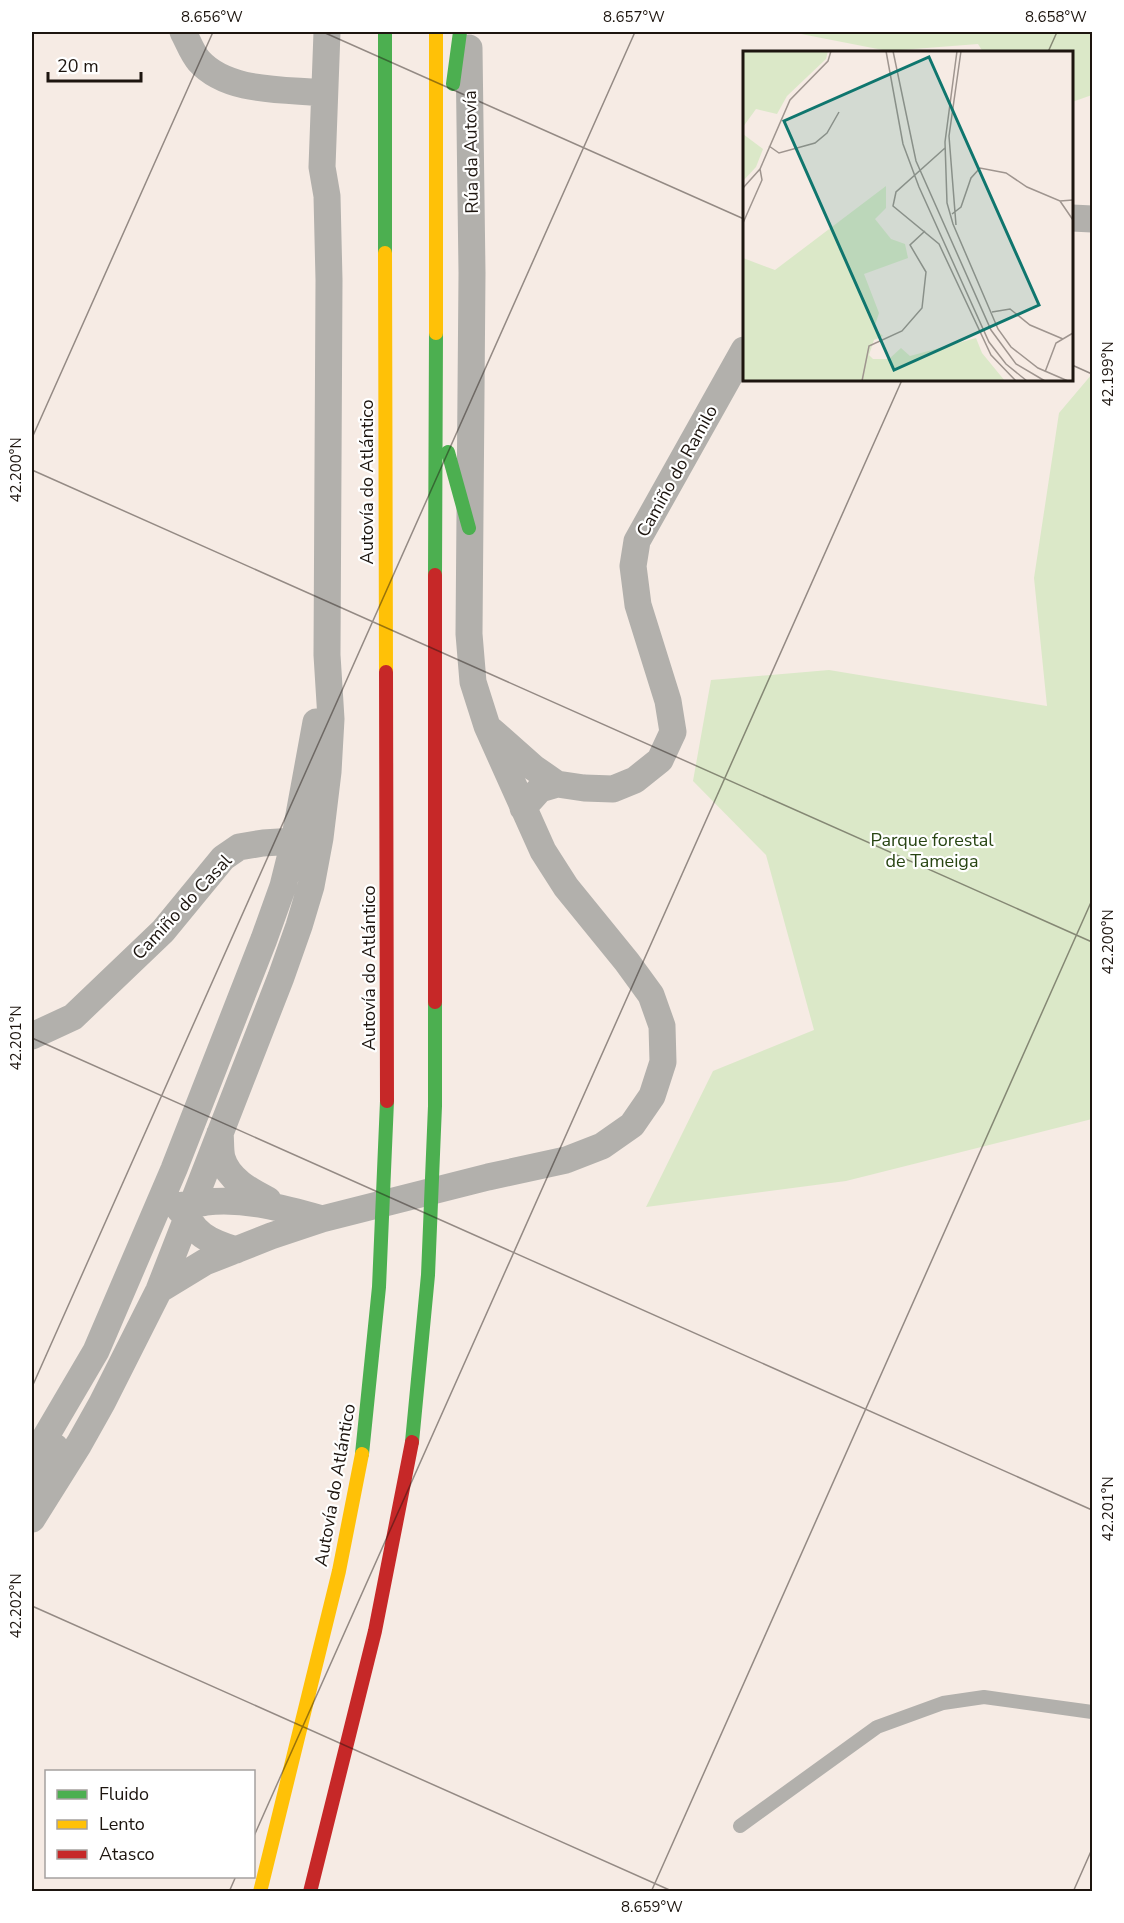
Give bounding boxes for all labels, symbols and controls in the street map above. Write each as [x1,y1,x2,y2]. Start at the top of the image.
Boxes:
text: 8.656°W [181,7,243,27]
text: 8.657°W [603,7,665,27]
text: 8.658°W [1025,7,1087,27]
scale bar [48,45,141,83]
inset map [743,51,1073,381]
text: 20 m [57,54,99,78]
street label: Rúa da Autovía [458,90,484,214]
text: 42.199°N [1098,341,1118,407]
street label: Autovía do Atlántico [355,400,379,564]
street label: Camiño do Ramilo [631,401,723,541]
text: 42.200°N [6,437,26,503]
park label: Parque forestal de Tameiga [870,828,994,873]
street label: Camiño do Casal [127,849,238,965]
street label: Autovía do Atlántico [357,886,381,1050]
text: 42.200°N [1098,909,1118,975]
text: 42.201°N [6,1005,26,1071]
street label: Autovía do Atlántico [309,1402,361,1568]
text: 42.201°N [1098,1476,1118,1542]
text: 42.202°N [6,1573,26,1639]
legend [45,1770,255,1878]
text: Fluido [99,1782,149,1806]
text: Lento [99,1812,145,1836]
text: Atasco [99,1842,155,1866]
text: 8.659°W [621,1897,683,1917]

